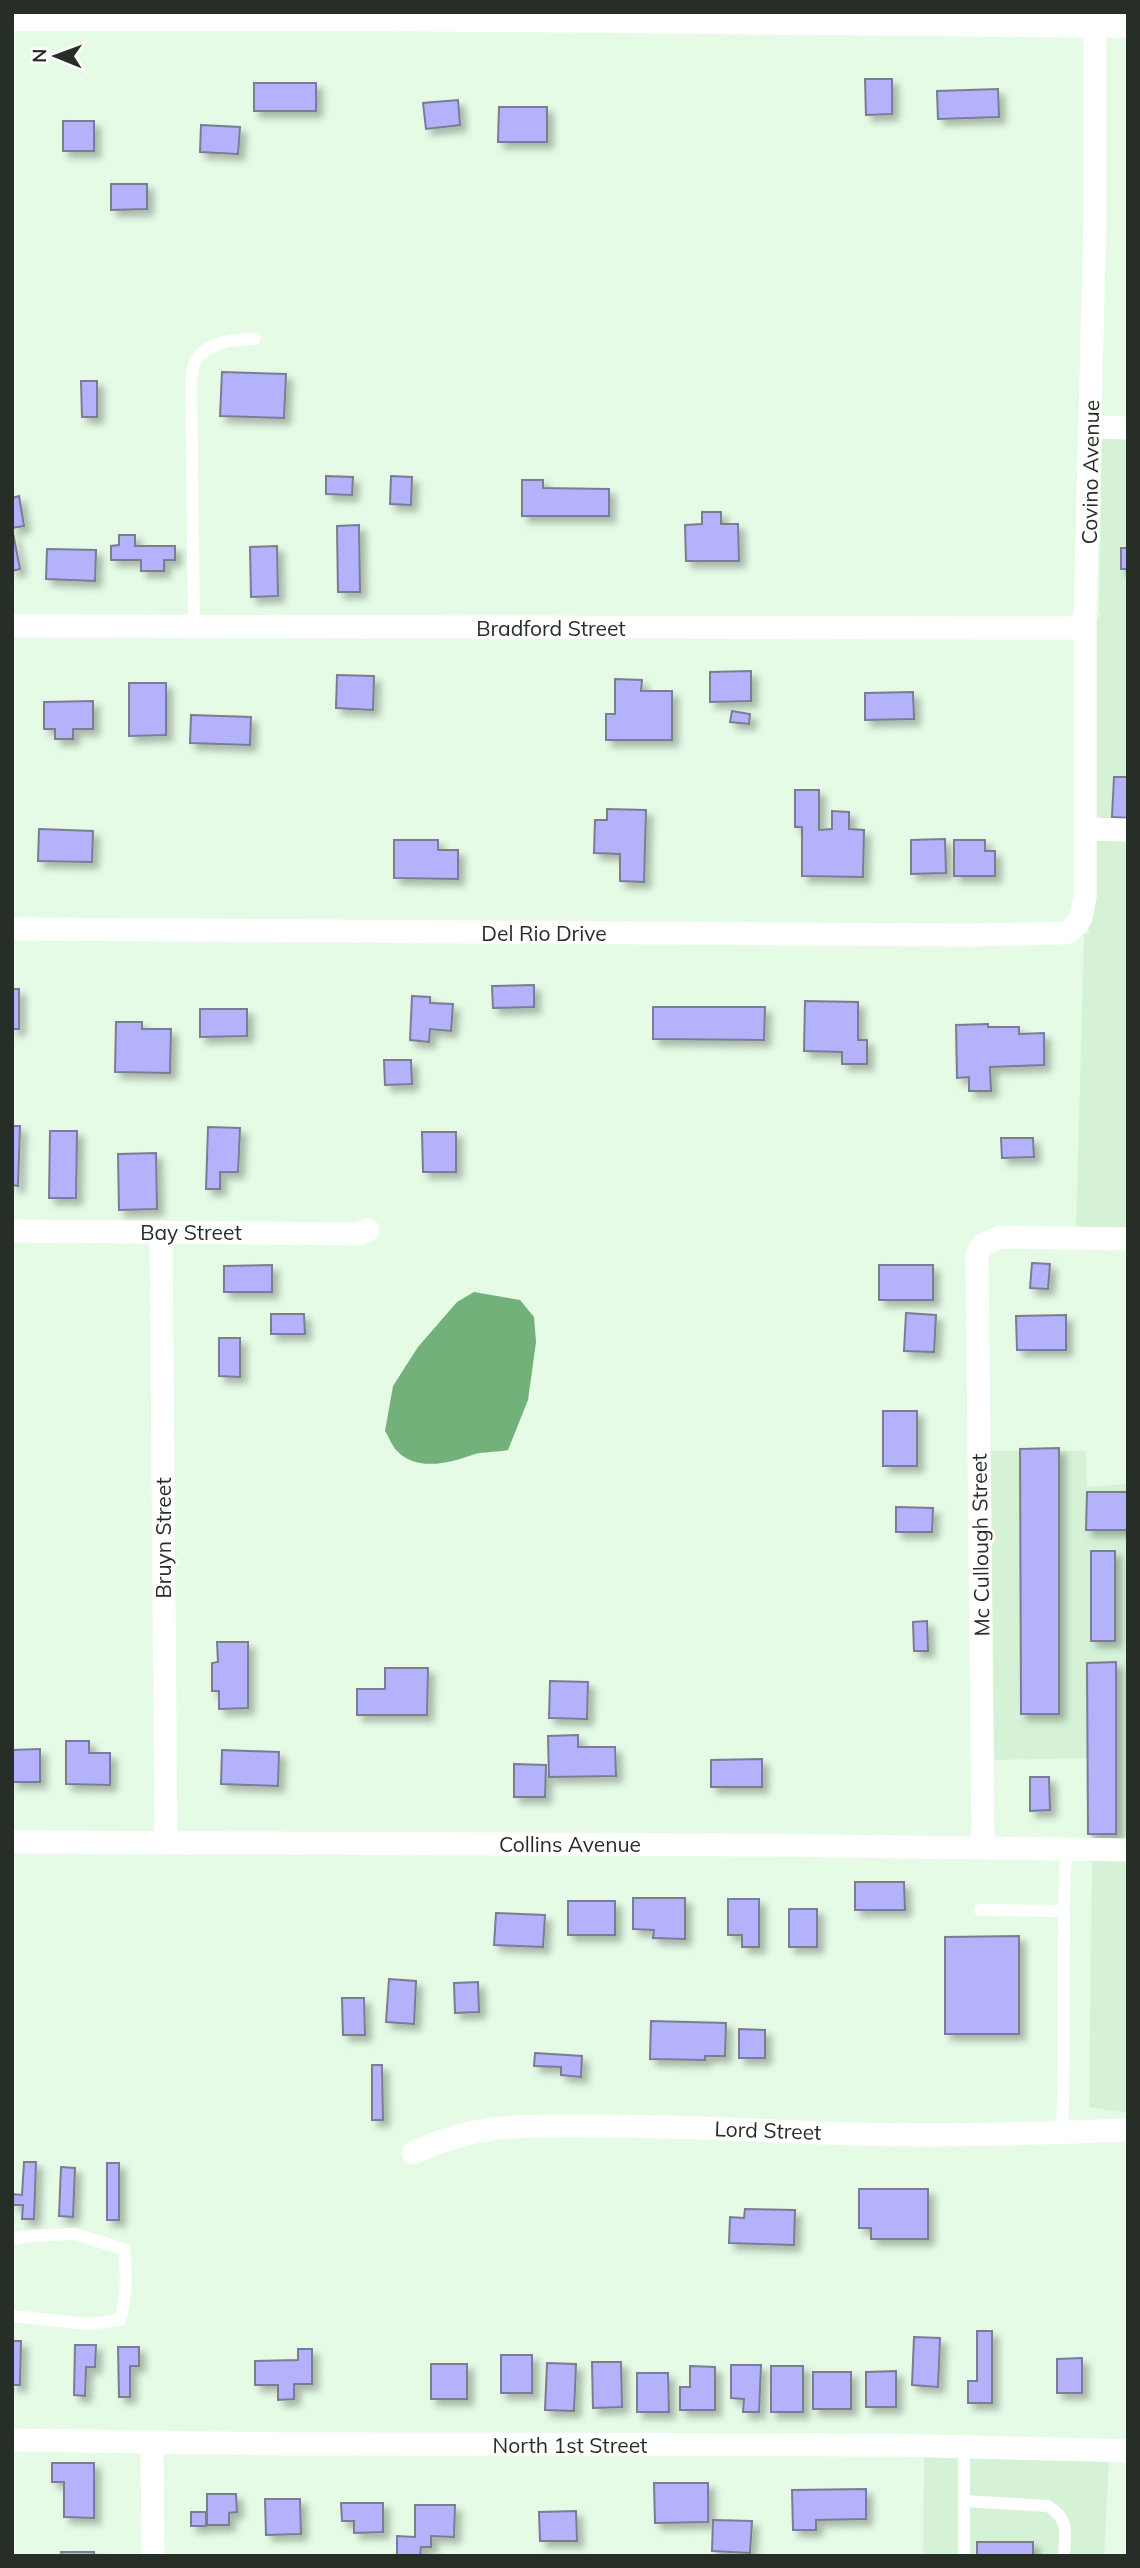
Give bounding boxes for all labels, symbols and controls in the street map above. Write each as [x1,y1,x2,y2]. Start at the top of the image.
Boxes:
north arrow [21,21,91,91]
text: N [27,48,51,63]
street label: Covino Avenue [1076,400,1104,544]
street label: Bradford Street [476,615,626,641]
street label: Del Rio Drive [481,920,607,946]
street label: Bay Street [140,1219,242,1245]
street label: Mc Cullough Street [965,1453,995,1637]
street label: Bruyn Street [150,1477,176,1599]
street label: Collins Avenue [499,1831,641,1857]
street label: Lord Street [714,2115,822,2145]
street label: North 1st Street [493,2432,647,2458]

